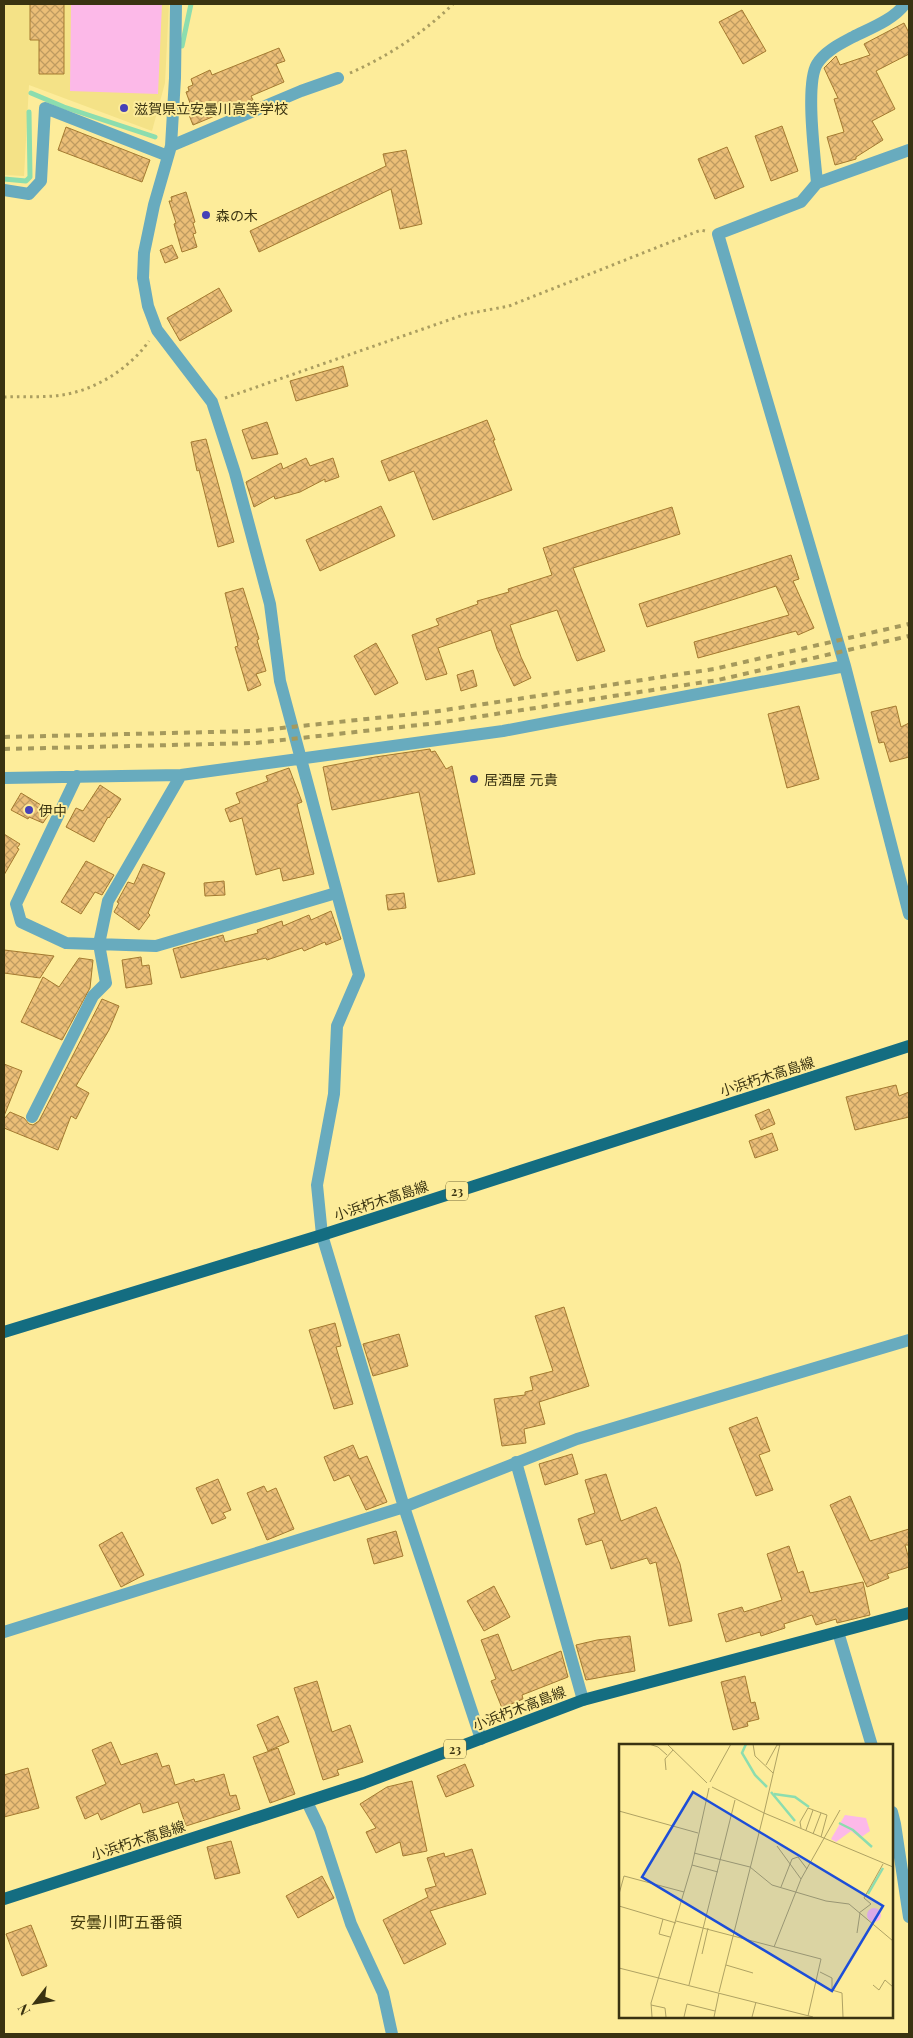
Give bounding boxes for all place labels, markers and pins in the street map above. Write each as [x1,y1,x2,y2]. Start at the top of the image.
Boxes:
place label: 滋賀県立安曇川高等学校 [134,99,288,118]
marker: 滋賀県立安曇川高等学校 [118,102,130,114]
place label: 森の木 [216,206,258,225]
marker: 森の木 [200,209,212,221]
place label: 居酒屋 元貴 [484,770,558,789]
marker: 居酒屋 元貴 [468,773,480,785]
place label: 伊中 [39,801,67,820]
marker: 伊中 [23,804,35,816]

